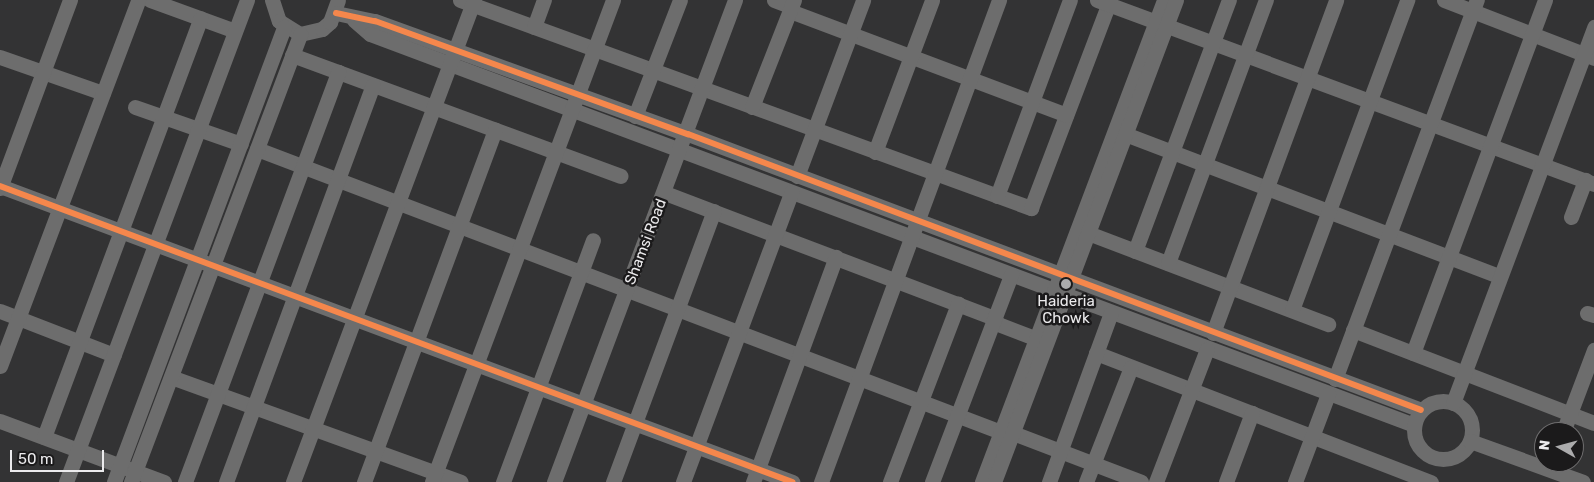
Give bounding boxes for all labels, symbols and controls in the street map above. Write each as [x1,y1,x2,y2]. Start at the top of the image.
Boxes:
street label: Shamsi Road [621,196,671,288]
marker: Haideria Chowk [1060,278,1072,290]
place label: Haideria Chowk [1037,292,1095,327]
north arrow [1534,422,1584,472]
text: N [1536,439,1554,451]
scale bar [12,440,106,472]
text: 50 m [18,450,53,468]

